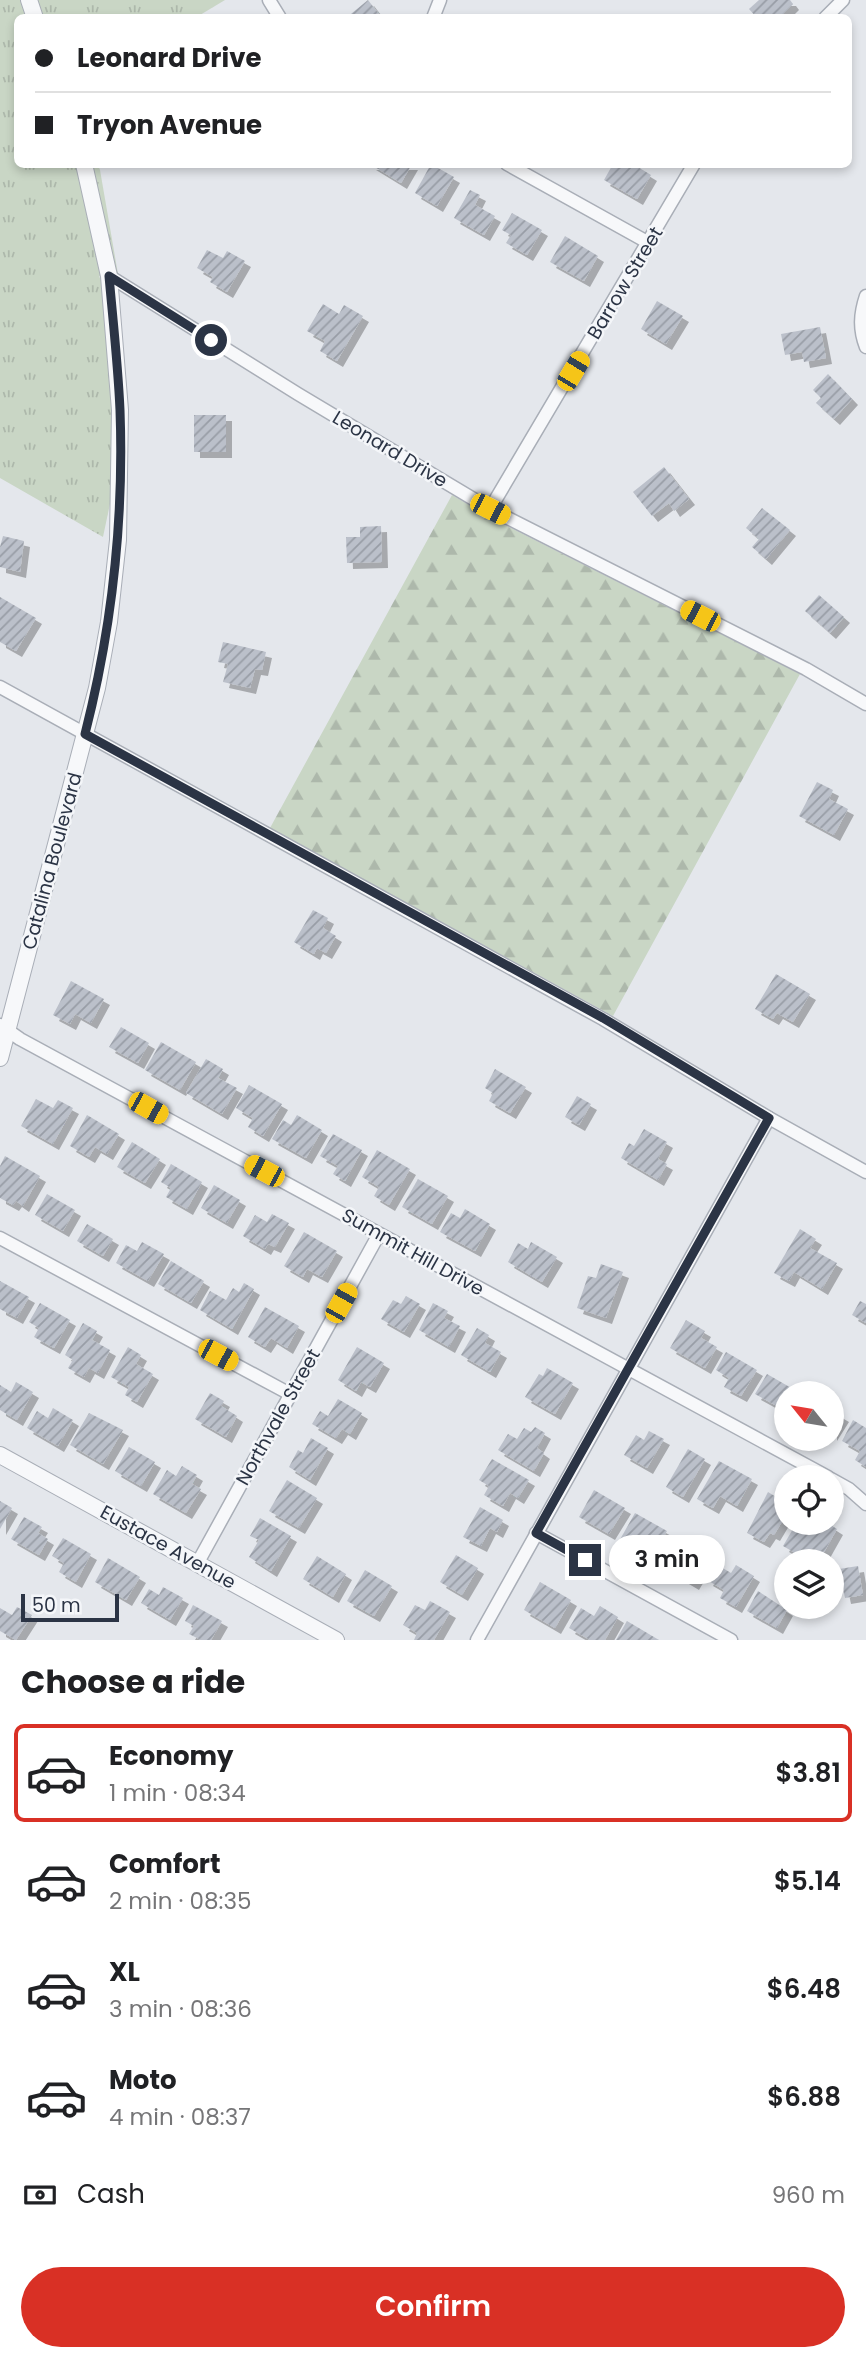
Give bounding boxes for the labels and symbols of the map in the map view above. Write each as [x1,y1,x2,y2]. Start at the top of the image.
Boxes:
street label: Barrow Street [581,222,669,344]
route start [195,324,227,356]
car [554,348,593,394]
street label: Leonard Drive [327,404,453,494]
car [467,490,514,528]
car [677,597,724,635]
street label: Catalina Boulevard [15,769,89,953]
car [125,1089,172,1127]
car [241,1152,288,1190]
street label: Summit Hill Drive [337,1202,489,1302]
car [322,1280,361,1326]
car [195,1336,242,1374]
street label: Northvale Street [229,1344,327,1490]
north arrow [774,1381,844,1451]
street label: Eustace Avenue [95,1499,241,1595]
callout: 3 min [610,1536,725,1584]
route end [569,1544,601,1576]
scale bar [21,1591,119,1623]

